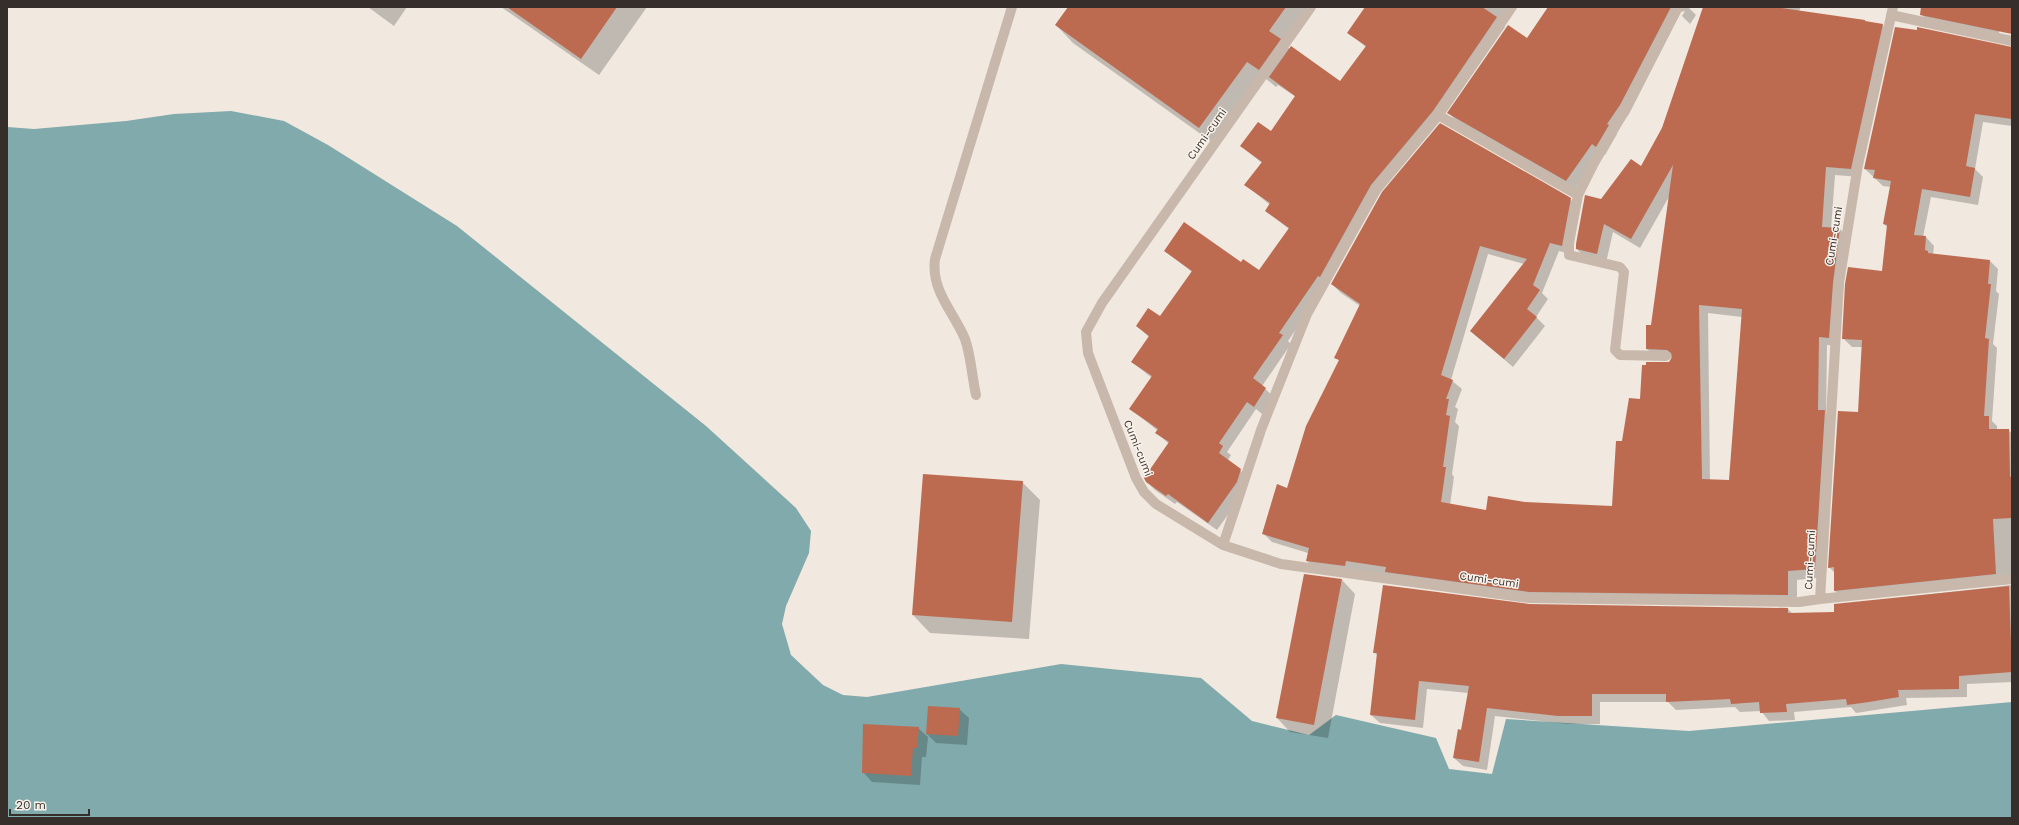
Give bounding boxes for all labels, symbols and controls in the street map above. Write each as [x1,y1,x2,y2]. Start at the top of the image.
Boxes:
street label: Cumi-cumi [1185,106,1229,162]
street label: Cumi-cumi [1823,205,1845,267]
street label: Cumi-cumi [1121,418,1155,478]
street label: Cumi-cumi [1802,530,1818,590]
street label: Cumi-cumi [1459,569,1520,591]
scale bar [10,791,89,817]
text: 20 m [16,798,46,812]

